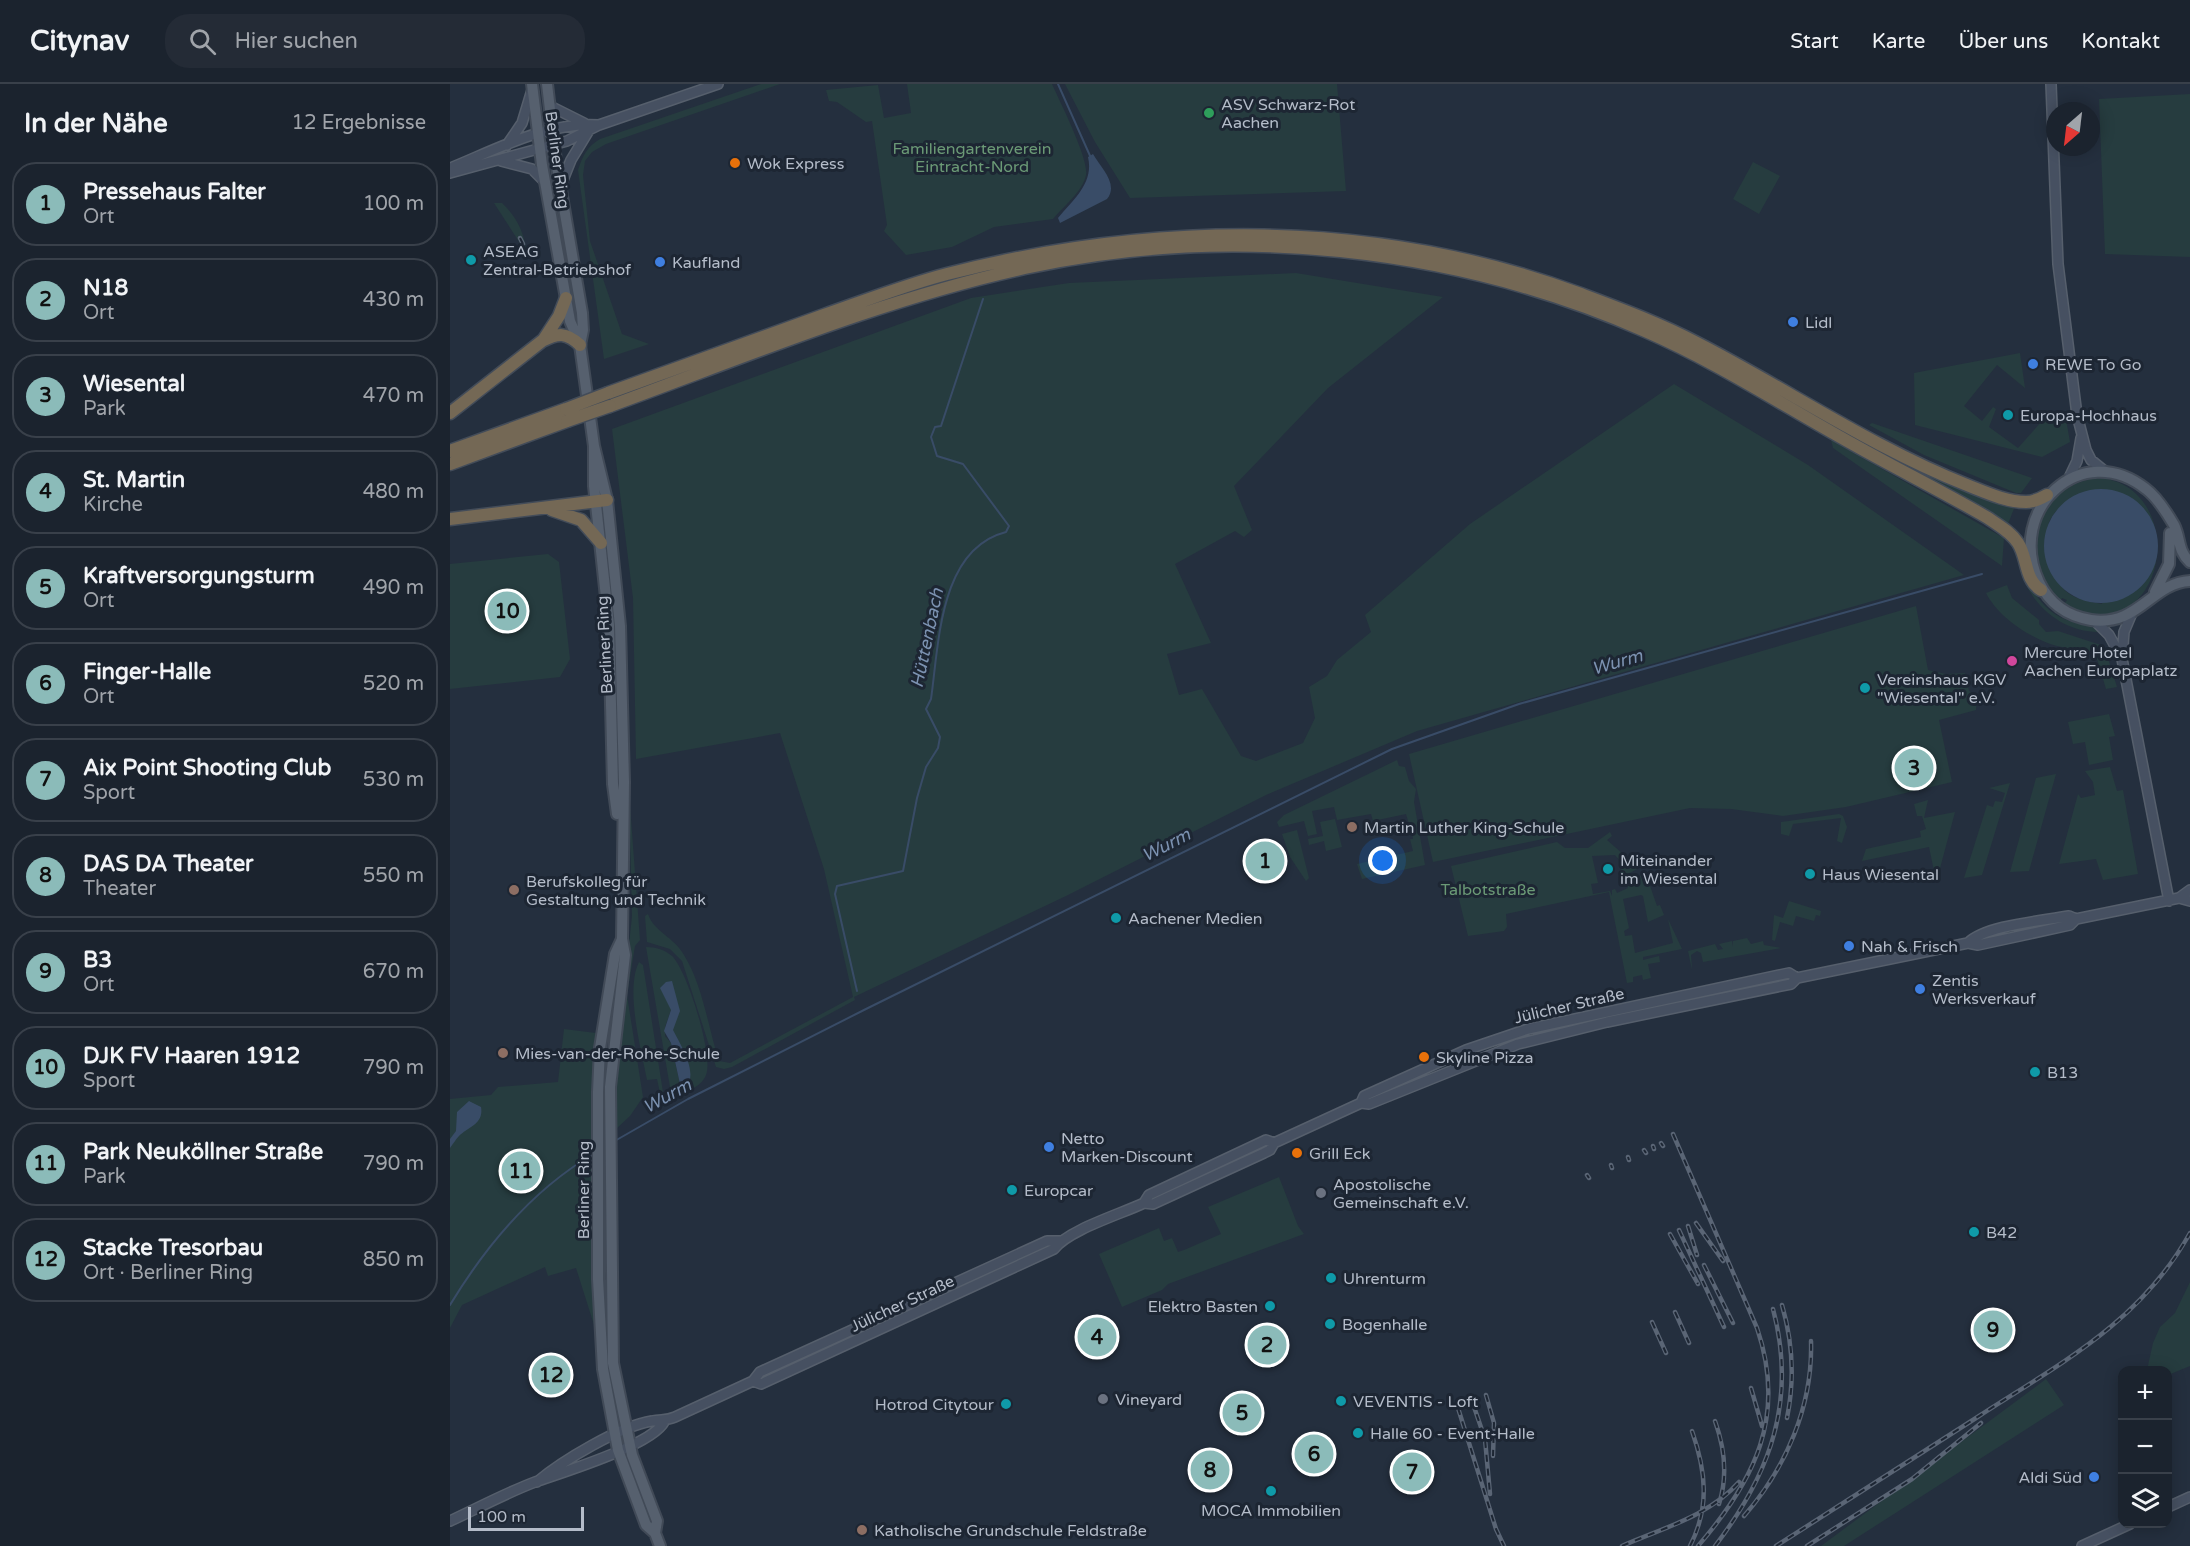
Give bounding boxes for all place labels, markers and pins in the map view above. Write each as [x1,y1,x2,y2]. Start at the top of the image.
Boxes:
place label: ASV Schwarz-Rot Aachen [1221,95,1355,133]
marker: ASV Schwarz-Rot Aachen [1202,106,1216,120]
place label: Wok Express [747,154,844,174]
marker: Wok Express [728,156,742,170]
place label: ASEAG Zentral-Betriebshof [483,242,632,280]
marker: ASEAG Zentral-Betriebshof [464,253,478,267]
place label: Kaufland [672,253,740,273]
marker: Kaufland [653,255,667,269]
place label: Lidl [1805,313,1832,333]
marker: Lidl [1786,315,1800,329]
place label: REWE To Go [2045,355,2142,375]
marker: REWE To Go [2026,357,2040,371]
place label: Europa-Hochhaus [2020,406,2157,426]
marker: Europa-Hochhaus [2001,408,2015,422]
pin: 10 [488,588,526,634]
place label: Mercure Hotel Aachen Europaplatz [2024,643,2178,681]
marker: Mercure Hotel Aachen Europaplatz [2005,654,2019,668]
place label: Vereinshaus KGV "Wiesental" e.V. [1877,670,2006,708]
marker: Vereinshaus KGV "Wiesental" e.V. [1858,681,1872,695]
pin: 3 [1894,746,1934,790]
place label: Martin Luther King-Schule [1364,818,1564,838]
marker: Martin Luther King-Schule [1345,820,1359,834]
pin: 1 [1246,838,1284,884]
place label: Miteinander im Wiesental [1620,851,1717,889]
marker: Miteinander im Wiesental [1601,862,1615,876]
place label: Haus Wiesental [1822,865,1939,885]
marker: Haus Wiesental [1803,867,1817,881]
place label: Berufskolleg für Gestaltung und Technik [526,872,706,910]
marker: Berufskolleg für Gestaltung und Technik [507,883,521,897]
place label: Aachener Medien [1128,909,1263,929]
marker: Aachener Medien [1109,911,1123,925]
place label: Nah & Frisch [1861,937,1958,957]
marker: Nah & Frisch [1842,939,1856,953]
place label: Zentis Werksverkauf [1932,971,2037,1009]
marker: Zentis Werksverkauf [1913,982,1927,996]
place label: Mies-van-der-Rohe-Schule [515,1044,720,1064]
marker: Mies-van-der-Rohe-Schule [496,1046,510,1060]
place label: Skyline Pizza [1436,1048,1534,1068]
marker: Skyline Pizza [1417,1050,1431,1064]
place label: B13 [2047,1063,2078,1083]
marker: B13 [2028,1065,2042,1079]
place label: Netto Marken-Discount [1061,1129,1193,1167]
marker: Netto Marken-Discount [1042,1140,1056,1154]
place label: Grill Eck [1309,1144,1371,1164]
marker: Grill Eck [1290,1146,1304,1160]
pin: 11 [502,1148,540,1194]
place label: Apostolische Gemeinschaft e.V. [1333,1175,1469,1213]
place label: Europcar [1024,1181,1094,1201]
marker: Europcar [1005,1183,1019,1197]
marker: Apostolische Gemeinschaft e.V. [1314,1186,1328,1200]
place label: B42 [1986,1223,2017,1243]
marker: B42 [1967,1225,1981,1239]
place label: Uhrenturm [1343,1269,1426,1289]
marker: Uhrenturm [1324,1271,1338,1285]
place label: Elektro Basten [1148,1297,1258,1317]
marker: Elektro Basten [1263,1299,1277,1313]
pin: 9 [1974,1308,2012,1352]
pin: 4 [1078,1314,1116,1360]
place label: Bogenhalle [1342,1315,1427,1335]
marker: Bogenhalle [1323,1317,1337,1331]
pin: 2 [1248,1322,1286,1368]
pin: 12 [532,1352,570,1398]
place label: Vineyard [1115,1390,1182,1410]
pin: 5 [1222,1390,1262,1436]
marker: Vineyard [1096,1392,1110,1406]
place label: VEVENTIS - Loft [1353,1392,1478,1412]
marker: VEVENTIS - Loft [1334,1394,1348,1408]
place label: Hotrod Citytour [875,1395,995,1415]
marker: Hotrod Citytour [999,1397,1013,1411]
place label: Halle 60 - Event-Halle [1370,1424,1535,1444]
marker: Halle 60 - Event-Halle [1351,1426,1365,1440]
pin: 6 [1294,1432,1334,1476]
pin: 8 [1190,1448,1230,1492]
pin: 7 [1392,1450,1432,1494]
place label: Aldi Süd [2018,1468,2082,1488]
marker: Aldi Süd [2087,1470,2101,1484]
marker: MOCA Immobilien [1264,1484,1278,1498]
place label: MOCA Immobilien [1201,1501,1341,1521]
place label: Katholische Grundschule Feldstraße [874,1521,1147,1541]
marker: Katholische Grundschule Feldstraße [855,1523,869,1537]

